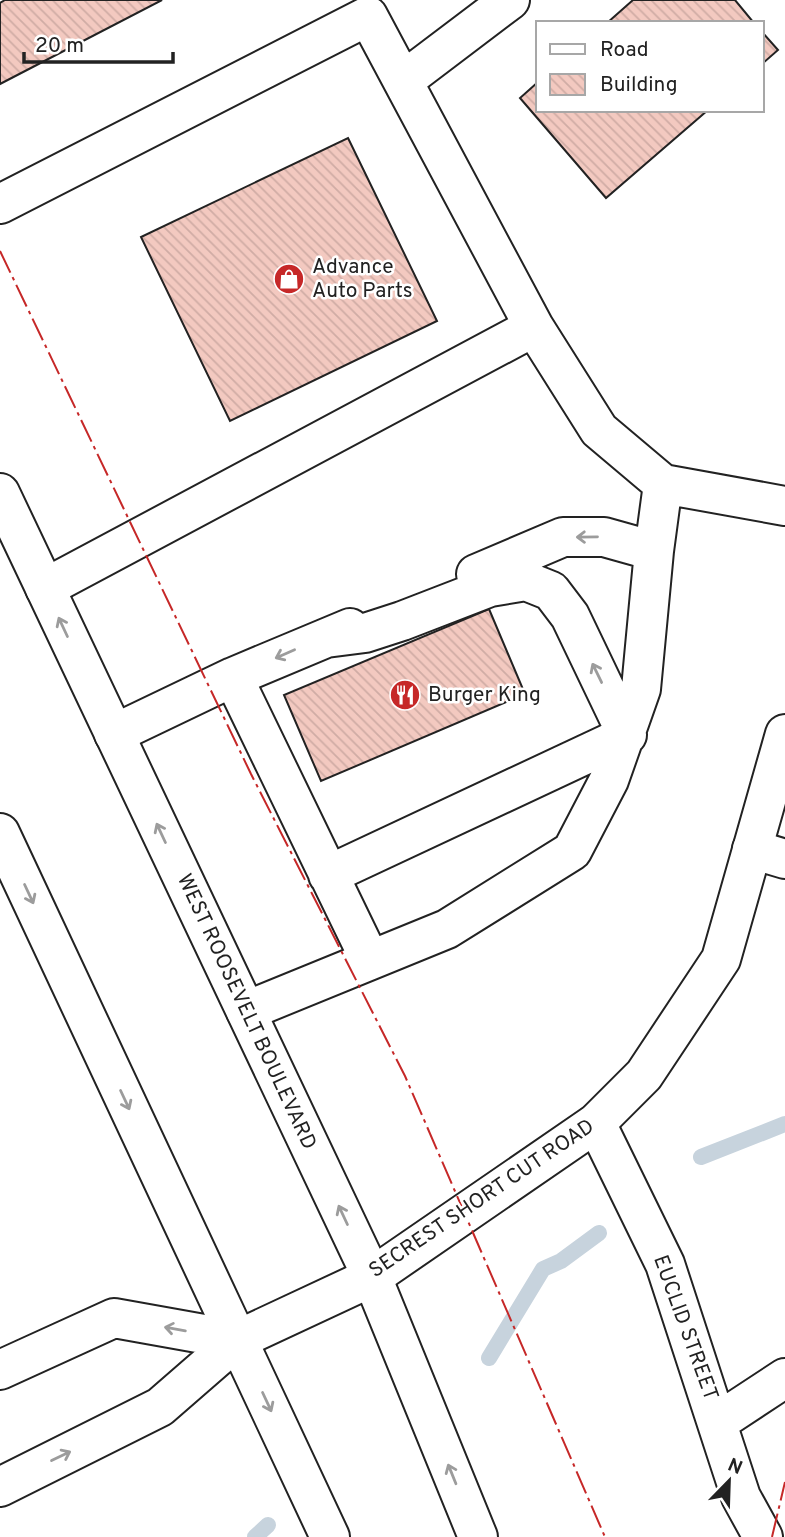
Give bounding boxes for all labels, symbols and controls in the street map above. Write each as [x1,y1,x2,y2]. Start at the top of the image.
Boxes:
scale bar [24,21,173,65]
legend [536,21,764,112]
text: 20 m [35,33,84,60]
text: Road [600,37,649,64]
text: Building [600,72,678,99]
place label: Advance Auto Parts [312,254,413,305]
shop icon: Advance Auto Parts [272,262,306,296]
one-way arrow [576,530,599,544]
one-way arrow [56,617,70,638]
one-way arrow [275,648,297,661]
one-way arrow [590,663,603,684]
restaurant icon: Burger King [388,678,422,712]
place label: Burger King [428,682,541,709]
one-way arrow [154,823,167,844]
street label: WEST ROOSEVELT BOULEVARD [170,870,322,1154]
one-way arrow [23,883,36,904]
one-way arrow [119,1089,132,1111]
street label: SECREST SHORT CUT ROAD [364,1113,600,1285]
one-way arrow [335,1205,349,1226]
street label: EUCLID STREET [646,1252,724,1404]
one-way arrow [164,1322,187,1335]
one-way arrow [260,1391,274,1412]
north arrow [694,1446,764,1516]
one-way arrow [50,1449,71,1463]
text: N [724,1453,746,1481]
one-way arrow [445,1463,458,1485]

